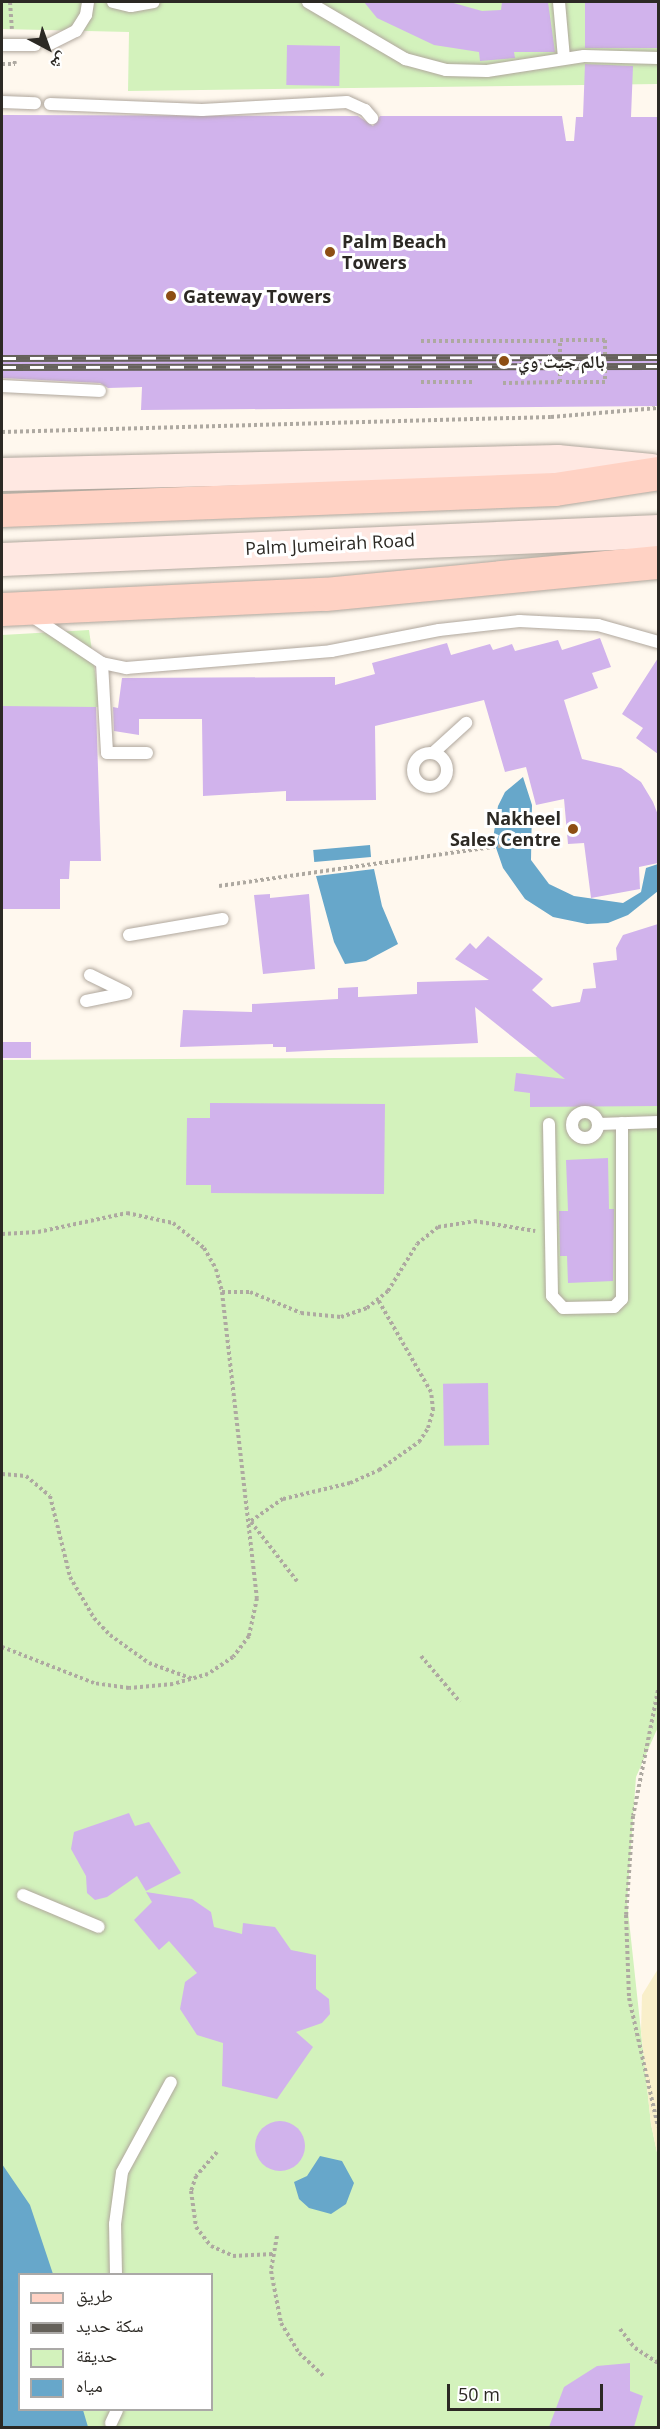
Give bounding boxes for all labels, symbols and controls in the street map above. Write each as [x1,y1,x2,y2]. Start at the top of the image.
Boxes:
north arrow [18,18,78,78]
text: ش [46,48,73,75]
place label: Palm Beach Towers [342,231,447,274]
marker: Palm Beach Towers [323,245,337,259]
place label: Gateway Towers [183,285,331,307]
marker: Gateway Towers [164,289,178,303]
place label: بالم جيت وي [518,350,605,372]
marker: بالم جيت وي [495,352,513,370]
street label: Palm Jumeirah Road [245,529,415,559]
place label: Nakheel Sales Centre [450,808,561,850]
marker: Nakheel Sales Centre [566,822,580,836]
legend [18,2273,213,2411]
text: طريق [76,2283,113,2307]
text: سكة حديد [76,2313,144,2337]
text: حديقة [76,2343,117,2367]
scale bar [450,2372,606,2410]
text: مياه [76,2373,103,2397]
text: 50 m [458,2382,500,2406]

